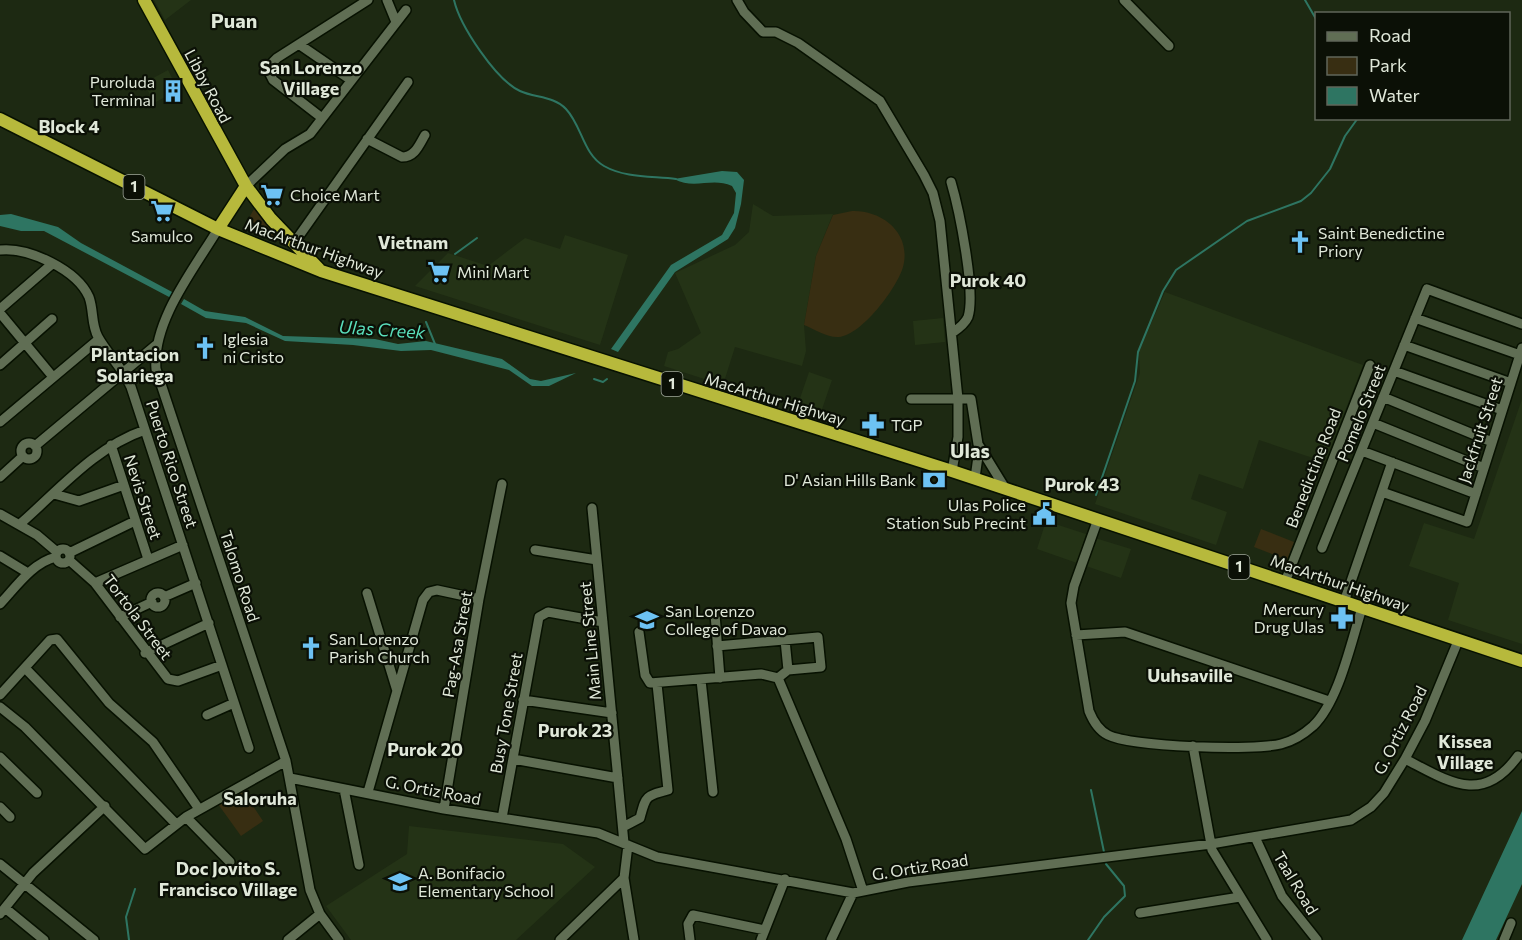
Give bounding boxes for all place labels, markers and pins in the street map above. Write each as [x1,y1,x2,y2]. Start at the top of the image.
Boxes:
place label: Puroluda Terminal [90,72,155,109]
building icon: Puroluda Terminal [160,78,186,104]
supermarket icon: Choice Mart [259,182,285,208]
place label: Choice Mart [290,185,380,204]
supermarket icon: Samulco [149,198,175,224]
place label: Saint Benedictine Priory [1318,223,1445,260]
place label: Samulco [131,226,193,245]
church icon: Saint Benedictine Priory [1287,229,1313,255]
supermarket icon: Mini Mart [426,259,452,285]
place label: Mini Mart [457,262,530,281]
place label: Iglesia ni Cristo [223,329,284,366]
church icon: Iglesia ni Cristo [192,335,218,361]
pharmacy icon: TGP [860,412,886,438]
place label: TGP [891,415,923,434]
bank icon: D' Asian Hills Bank [921,467,947,493]
place label: D' Asian Hills Bank [784,470,916,489]
place label: Ulas Police Station Sub Precint [886,495,1026,532]
public building icon: Ulas Police Station Sub Precint [1031,501,1057,527]
place label: Mercury Drug Ulas [1254,599,1324,636]
place label: San Lorenzo College of Davao [665,601,787,638]
pharmacy icon: Mercury Drug Ulas [1329,605,1355,631]
school or university icon: San Lorenzo College of Davao [634,607,660,633]
place label: San Lorenzo Parish Church [329,629,430,666]
church icon: San Lorenzo Parish Church [298,635,324,661]
place label: A. Bonifacio Elementary School [418,863,554,900]
school or university icon: A. Bonifacio Elementary School [387,869,413,895]

